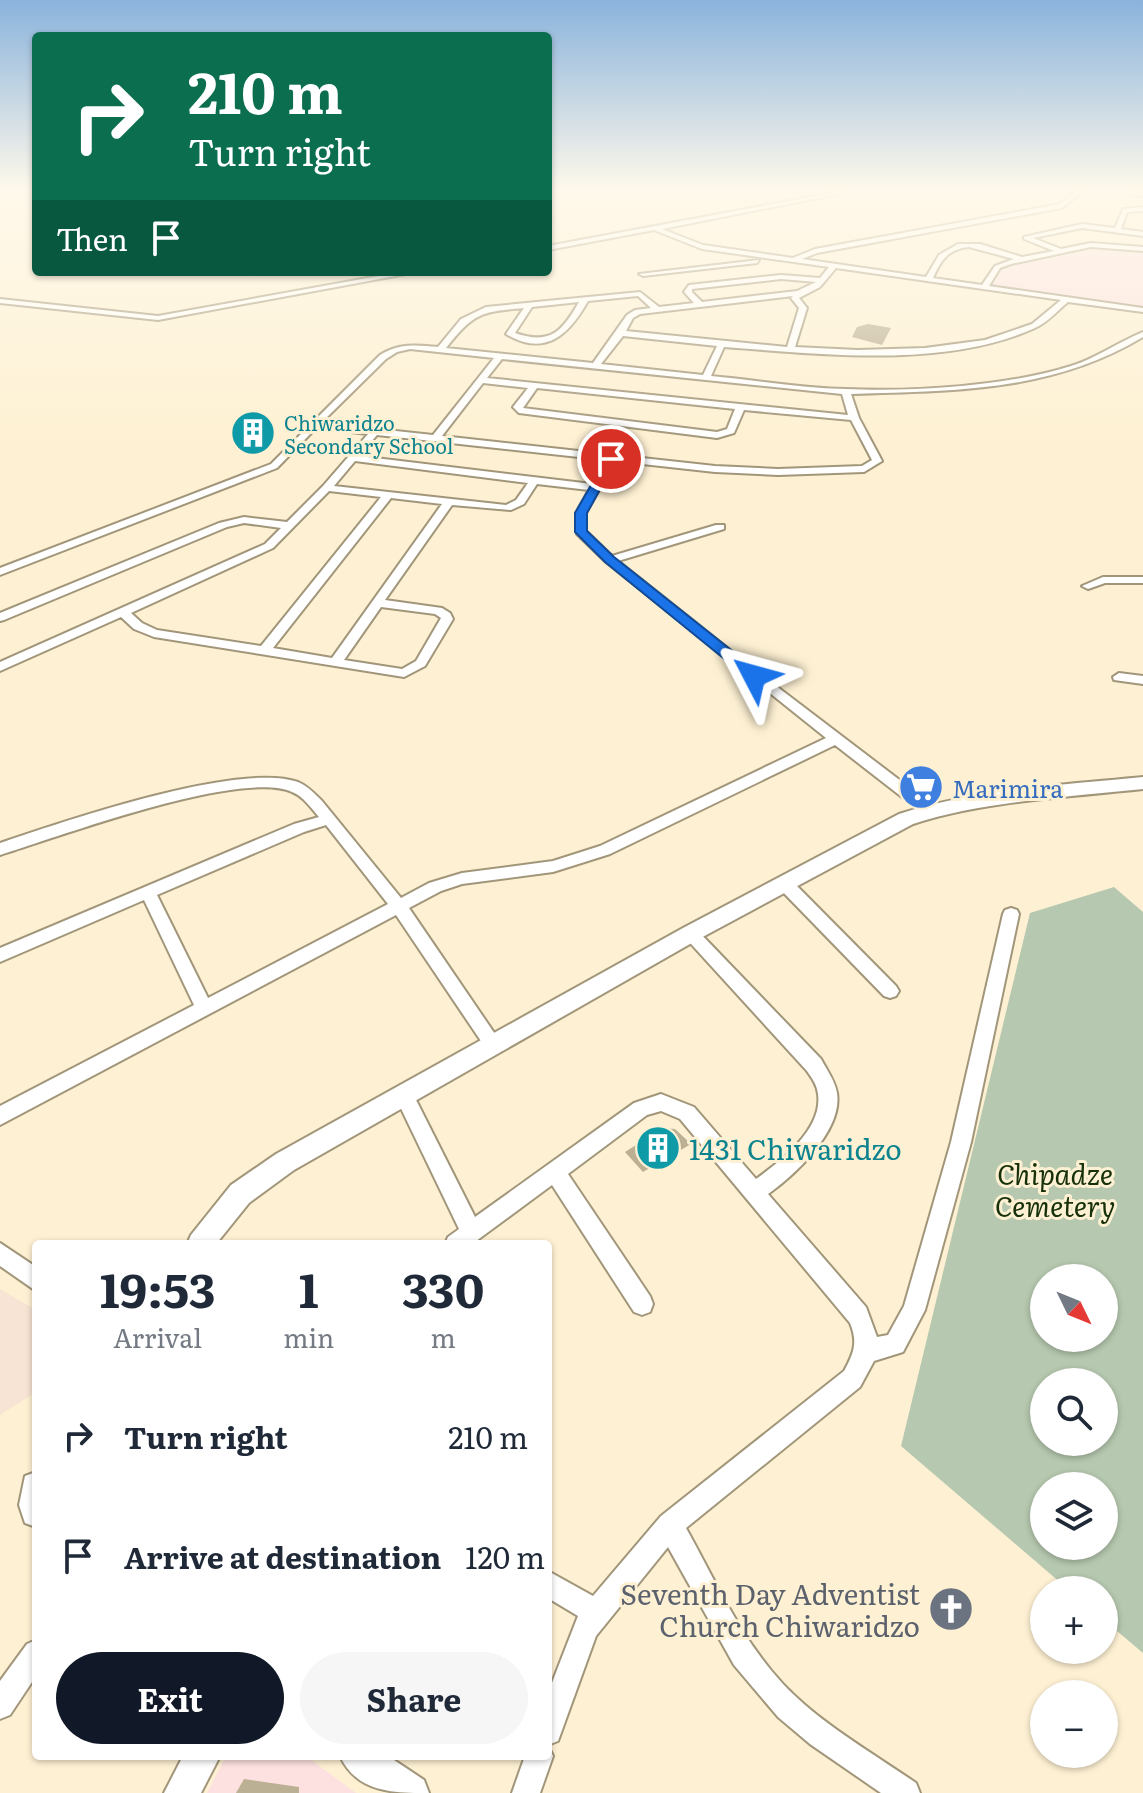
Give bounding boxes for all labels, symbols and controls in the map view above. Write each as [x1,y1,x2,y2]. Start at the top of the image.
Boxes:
text: 210 m [188,48,343,131]
icon: right [56,64,160,168]
text: Turn right [188,124,371,177]
text: Then [56,216,128,260]
icon: arrive [144,216,188,260]
place label: Chiwaridzo Secondary School [284,407,454,460]
building icon: Chiwaridzo Secondary School [229,409,277,457]
pin [577,425,645,493]
icon: arrive [589,437,633,481]
position arrow [712,634,796,718]
supermarket icon: Marimira [897,763,945,811]
place label: Marimira [952,770,1063,805]
building icon: 1431 Chiwaridzo [634,1124,682,1172]
place label: 1431 Chiwaridzo [689,1127,902,1169]
park label: Chipadze Cemetery [995,1152,1115,1226]
text: 19:53 [100,1252,215,1323]
text: 1 [299,1252,319,1323]
text: 330 [402,1252,484,1323]
north arrow [1030,1264,1118,1352]
map controls [1030,1264,1118,1768]
text: Arrival [113,1317,202,1356]
text: min [283,1317,334,1356]
text: m [431,1317,456,1356]
button: search [1030,1368,1118,1456]
icon: right [56,1414,100,1458]
text: Turn right [124,1414,288,1458]
text: 210 m [448,1414,528,1458]
button: layers [1030,1472,1118,1560]
icon: arrive [56,1534,100,1578]
text: Arrive at destination [124,1534,441,1578]
text: 120 m [465,1534,545,1578]
place label: Seventh Day Adventist Church Chiwaridzo [620,1572,921,1646]
button: + [1030,1576,1118,1664]
church icon: Seventh Day Adventist Church Chiwaridzo [927,1585,975,1633]
button: Exit [56,1652,284,1744]
button: Share [300,1652,528,1744]
button: − [1030,1680,1118,1768]

